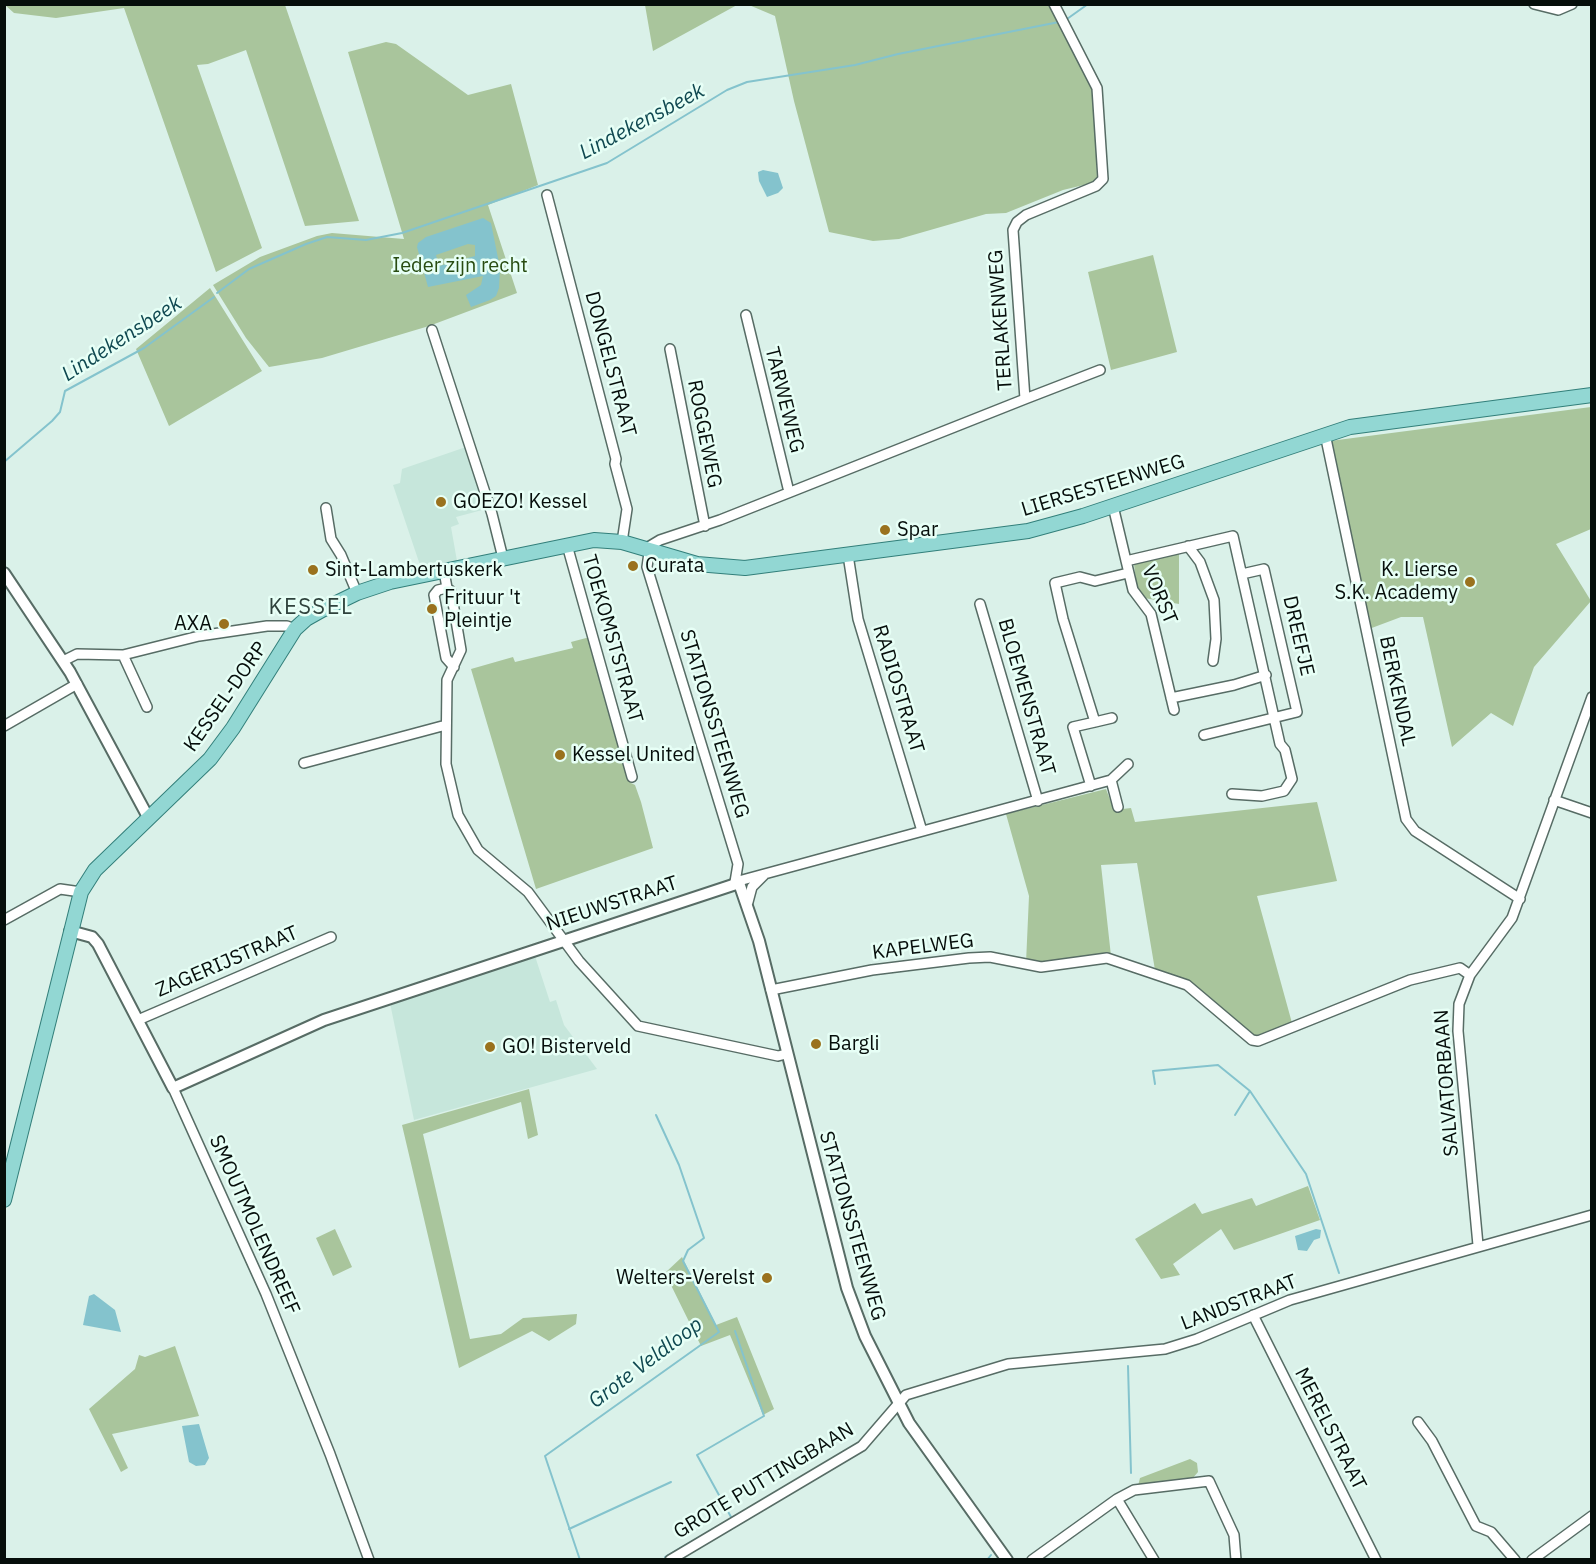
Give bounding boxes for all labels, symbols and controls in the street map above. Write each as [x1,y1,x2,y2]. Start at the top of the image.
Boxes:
water label: Lindekensbeek [575,78,709,166]
street label: TERLAKENWEG [984,249,1018,391]
park label: Ieder zijn recht [392,254,528,278]
street label: DONGELSTRAAT [579,289,641,439]
water label: Lindekensbeek [57,291,187,387]
street label: TARWEWEG [759,344,809,456]
street label: ROGGEWEG [682,378,726,490]
street label: LIERSESTEENWEG [1018,450,1188,522]
place label: GOEZO! Kessel [453,490,588,514]
marker: GOEZO! Kessel [434,495,448,509]
place label: Spar [897,518,938,542]
marker: Spar [878,523,892,537]
street label: TOEKOMSTSTRAAT [577,552,647,726]
place label: Curata [645,554,704,578]
place label: Sint-Lambertuskerk [325,558,503,582]
place label: K. Lierse S.K. Academy [1334,558,1458,605]
marker: Curata [626,559,640,573]
street label: VORST [1136,562,1182,628]
marker: Sint-Lambertuskerk [306,563,320,577]
marker: K. Lierse S.K. Academy [1463,575,1477,589]
place label: Frituur 't Pleintje [444,586,521,633]
street label: DREEFJE [1277,594,1319,678]
district label: KESSEL [269,595,353,621]
marker: Frituur 't Pleintje [425,602,439,616]
place label: AXA [174,612,212,636]
street label: BLOEMENSTRAAT [992,616,1060,778]
marker: AXA [217,617,231,631]
street label: RADIOSTRAAT [867,622,929,756]
street label: STATIONSSTEENWEG [674,627,754,821]
street label: BERKENDAL [1374,634,1420,748]
street label: KESSEL-DORP [179,637,273,757]
place label: Kessel United [572,743,695,767]
marker: Kessel United [553,748,567,762]
street label: NIEUWSTRAAT [543,871,681,937]
street label: ZAGERIJSTRAAT [152,921,302,1003]
street label: KAPELWEG [871,929,975,965]
street label: SALVATORBAAN [1430,1009,1464,1157]
place label: Bargli [828,1032,880,1056]
place label: GO! Bisterveld [502,1035,631,1059]
marker: Bargli [809,1037,823,1051]
marker: GO! Bisterveld [483,1040,497,1054]
street label: STATIONSSTEENWEG [813,1129,891,1323]
street label: SMOUTMOLENDREEF [204,1132,304,1318]
place label: Welters-Verelst [616,1266,755,1290]
street label: LANDSTRAAT [1178,1270,1300,1336]
marker: Welters-Verelst [760,1271,774,1285]
water label: Grote Veldloop [584,1312,708,1414]
street label: MERELSTRAAT [1289,1364,1371,1494]
street label: GROTE PUTTINGBAAN [670,1418,858,1544]

